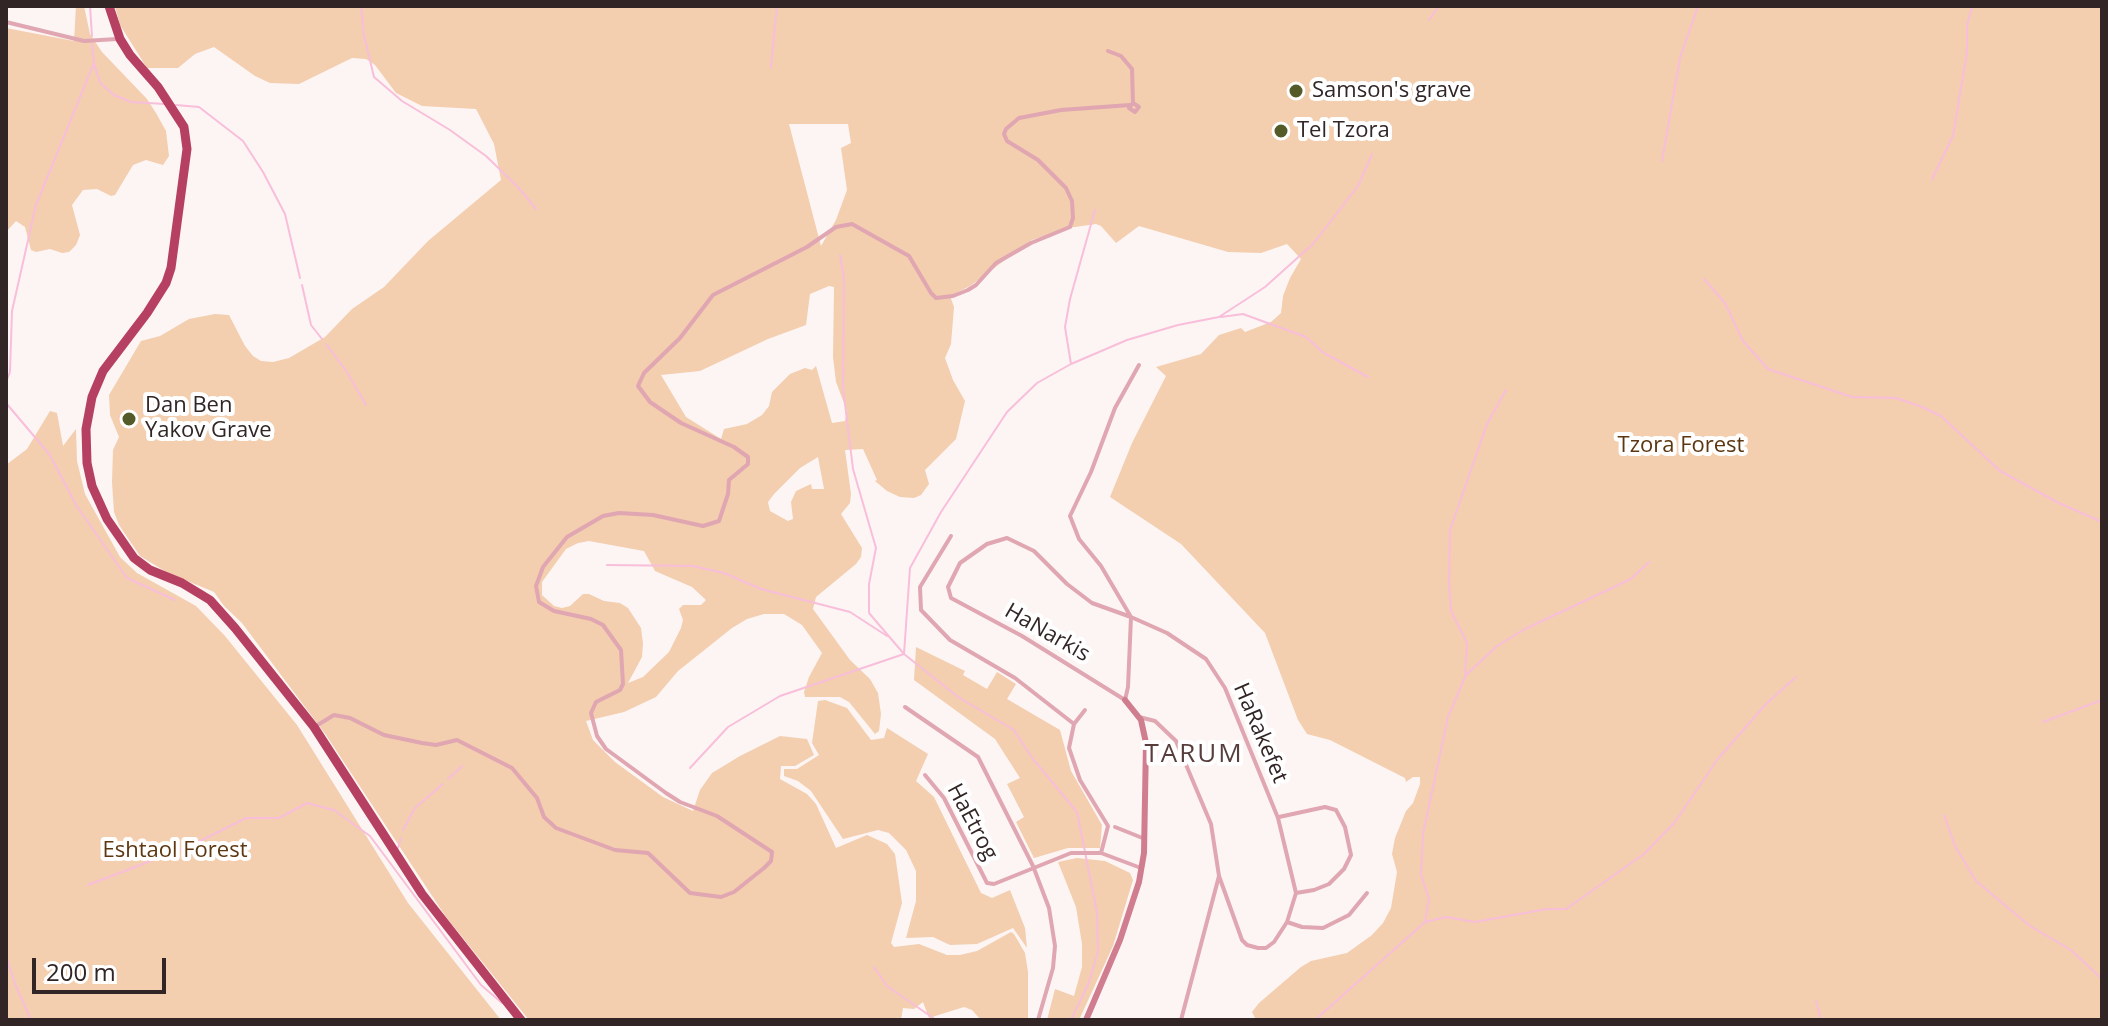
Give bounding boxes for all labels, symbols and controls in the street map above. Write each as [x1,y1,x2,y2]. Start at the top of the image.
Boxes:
place label: Samson's grave [1312,78,1471,104]
marker: Samson's grave [1287,82,1305,100]
place label: Tel Tzora [1297,118,1390,144]
marker: Tel Tzora [1272,122,1290,140]
place label: Dan Ben Yakov Grave [145,393,272,444]
marker: Dan Ben Yakov Grave [120,410,138,428]
park label: Tzora Forest [1618,433,1744,459]
street label: HaNarkis [1000,598,1094,668]
street label: HaRakefet [1227,679,1293,787]
district label: TARUM [1144,739,1244,771]
street label: HaEtrog [941,779,1003,865]
park label: Eshtaol Forest [102,838,248,864]
scale bar [36,942,170,992]
text: 200 m [46,955,116,988]

